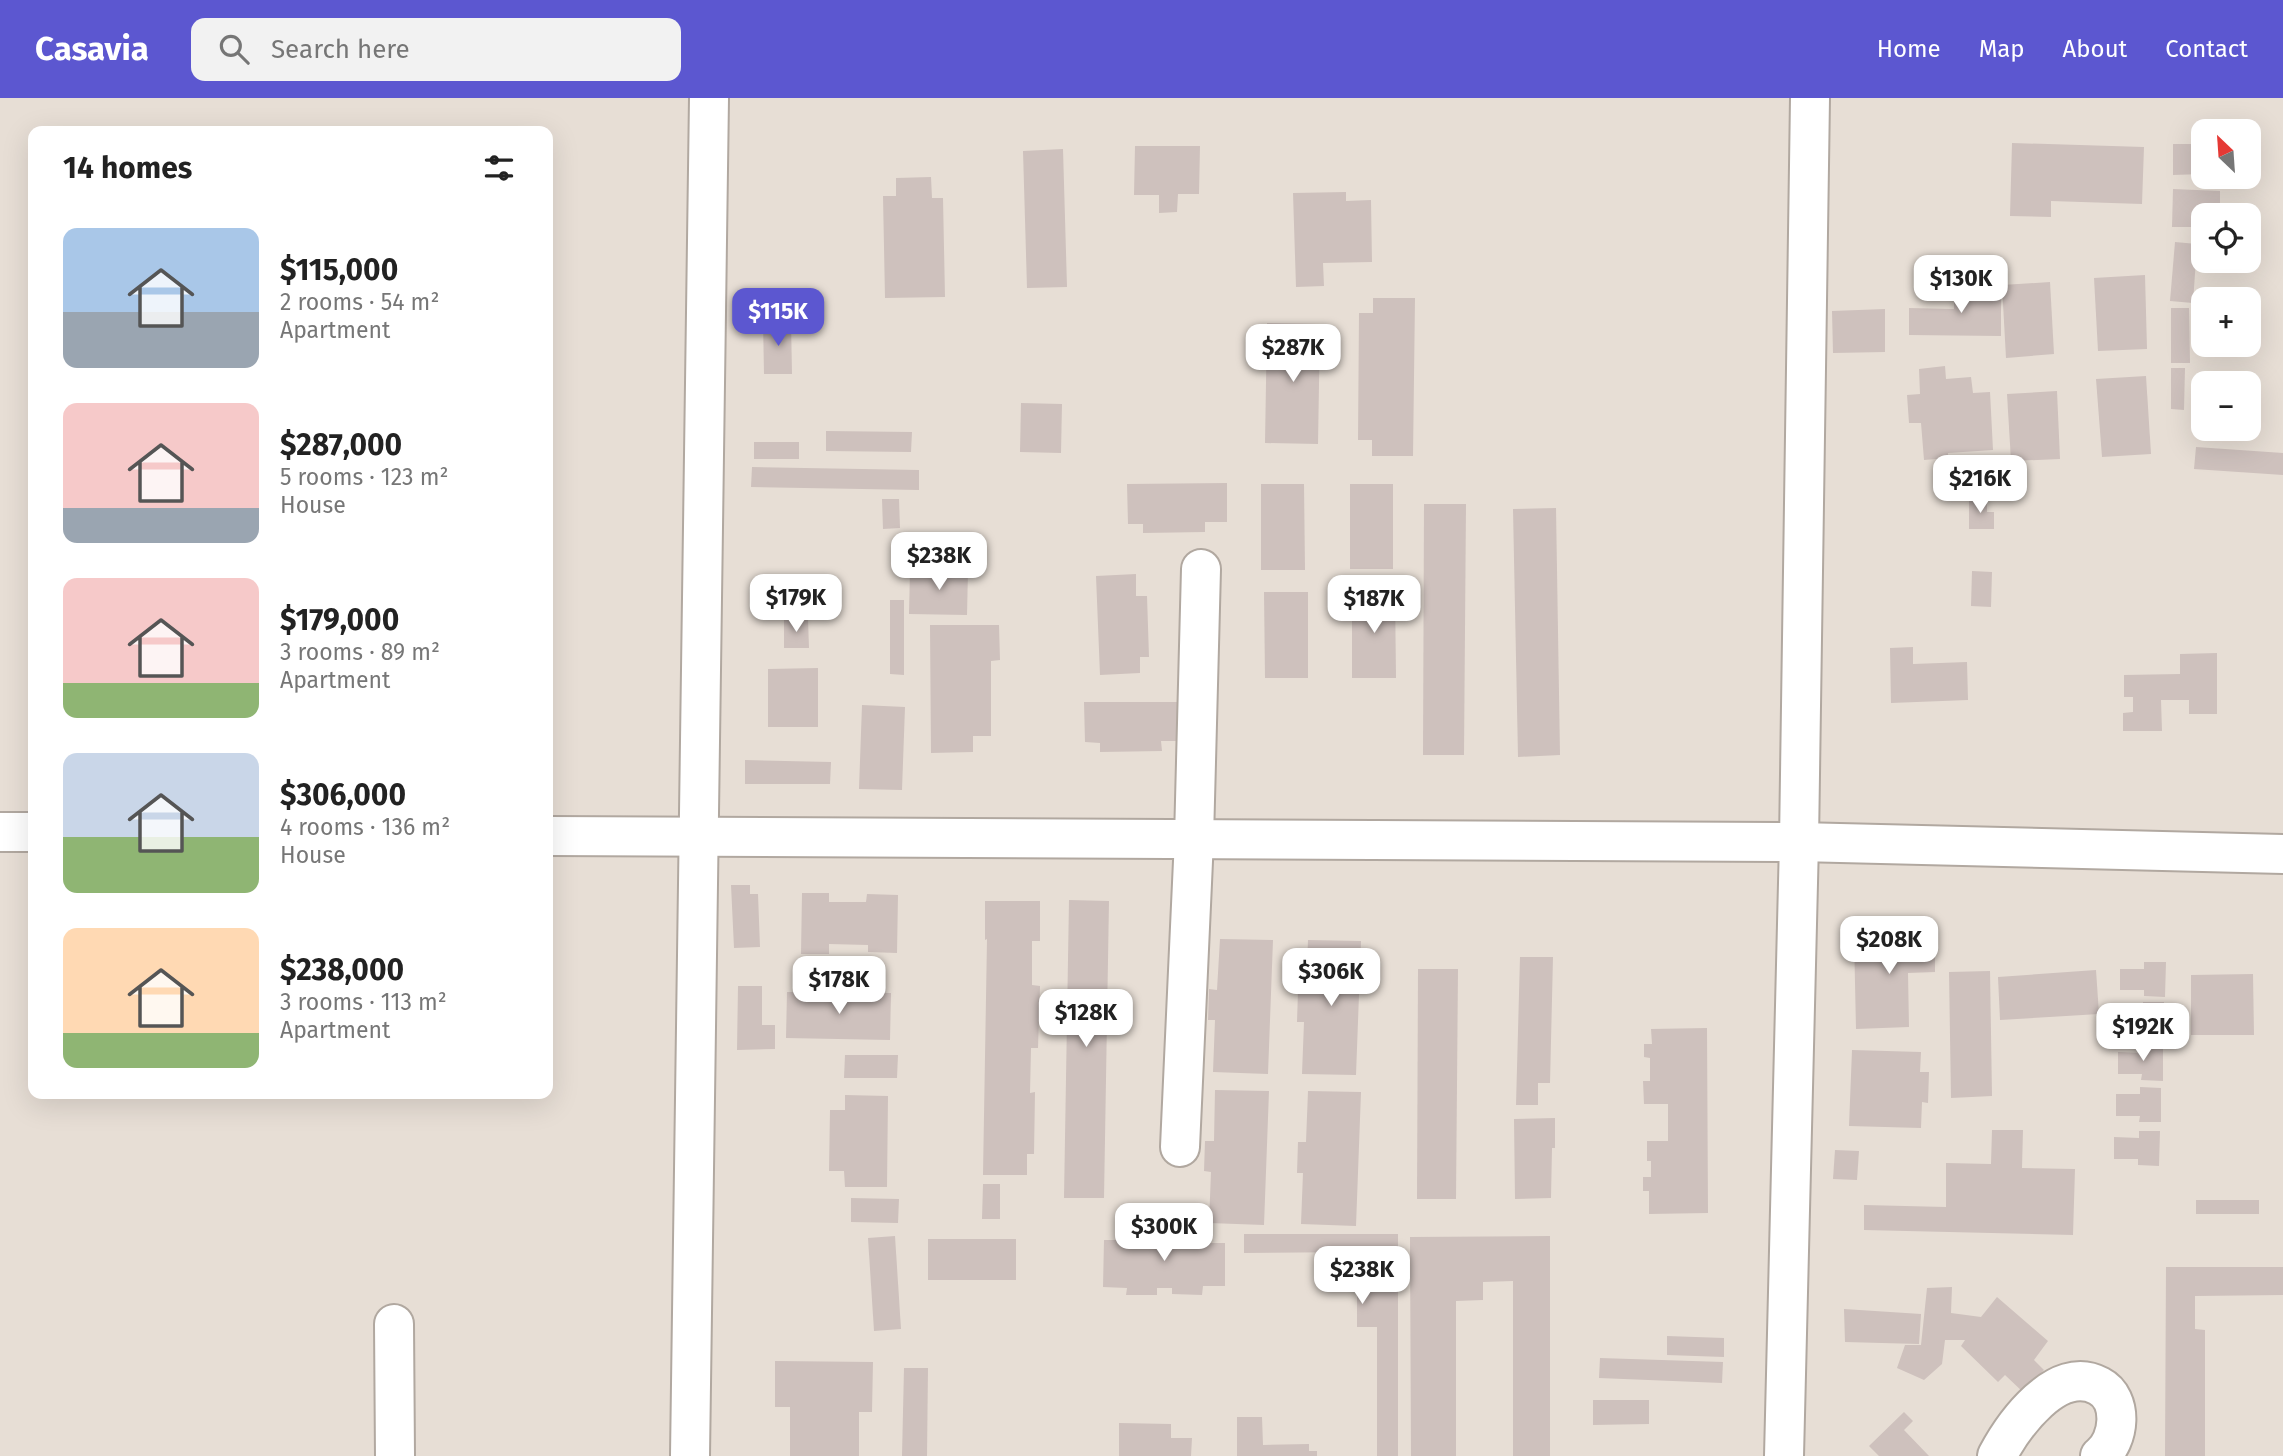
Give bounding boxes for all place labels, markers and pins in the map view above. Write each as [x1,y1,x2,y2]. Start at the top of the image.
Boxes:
pin: $130K [1912,256,2010,315]
pin: $115K [729,288,827,348]
pin: $287K [1244,324,1342,384]
pin: $216K [1931,456,2029,515]
pin: $238K [890,532,988,592]
pin: $179K [747,574,845,634]
pin: $187K [1325,575,1423,635]
pin: $208K [1840,916,1938,976]
pin: $306K [1282,948,1380,1008]
pin: $178K [790,956,888,1016]
pin: $128K [1037,990,1135,1049]
pin: $192K [2094,1004,2192,1063]
pin: $300K [1115,1204,1213,1263]
pin: $238K [1313,1246,1411,1306]

